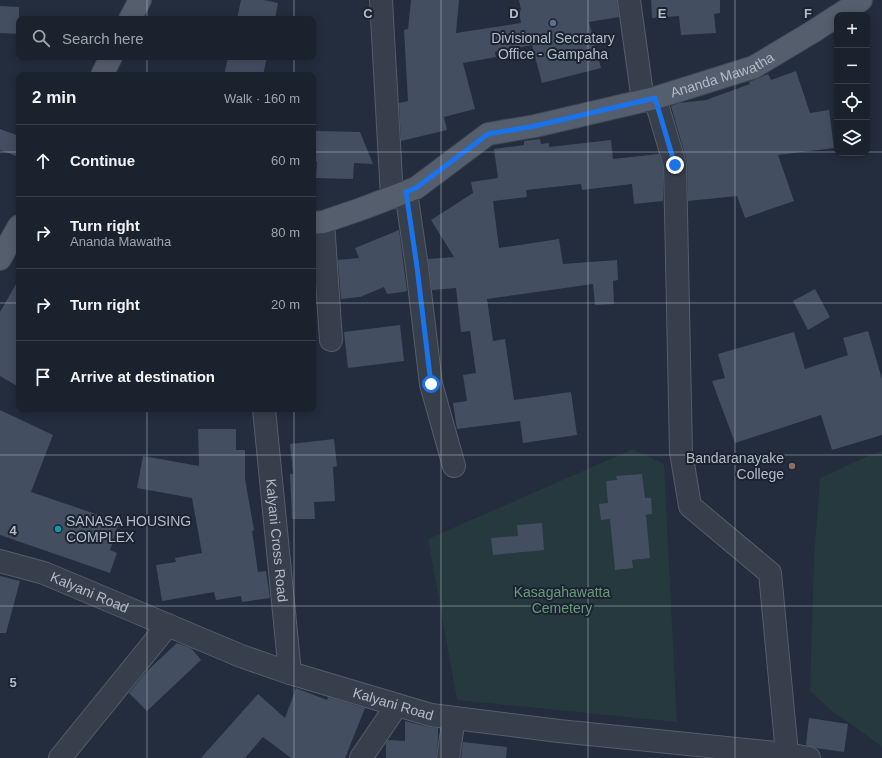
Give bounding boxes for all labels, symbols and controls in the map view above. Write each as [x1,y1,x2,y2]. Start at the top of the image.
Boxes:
text: C [363,6,373,21]
text: D [509,6,519,21]
text: E [658,6,667,21]
text: F [804,6,812,21]
map controls [834,12,870,156]
button: + [834,12,870,48]
search box [16,16,316,60]
marker: Divisional Secratary Office - Gampaha [548,18,558,28]
icon: search [30,27,52,49]
text: Search here [62,30,144,47]
place label: Divisional Secratary Office - Gampaha [491,30,615,62]
button: − [834,48,870,84]
street label: Ananda Mawatha [668,49,777,101]
button: locate [834,84,870,120]
text: 2 min [32,88,76,107]
text: Walk · 160 m [224,91,300,106]
button: layers [834,120,870,156]
icon: ahead [32,150,54,172]
text: Continue [70,152,135,169]
text: 60 m [271,153,300,168]
route end [666,156,684,174]
text: Turn right [70,217,140,234]
icon: right [32,222,54,244]
text: 80 m [271,225,300,240]
text: Ananda Mawatha [70,234,171,249]
icon: right [32,294,54,316]
text: Turn right [70,296,140,313]
text: 20 m [271,297,300,312]
icon: arrive [32,366,54,388]
text: Arrive at destination [70,368,215,385]
route start [422,375,440,393]
place label: Bandaranayake College [686,450,784,482]
marker: Bandaranayake College [787,461,797,471]
street label: Kalyani Cross Road [263,478,291,603]
place label: SANASA HOUSING COMPLEX [66,513,191,545]
text: 4 [9,523,17,538]
marker: SANASA HOUSING COMPLEX [53,524,63,534]
street label: Kalyani Road [48,569,131,616]
park label: Kasagahawatta Cemetery [514,584,610,616]
text: 5 [9,675,17,690]
street label: Kalyani Road [351,684,436,723]

